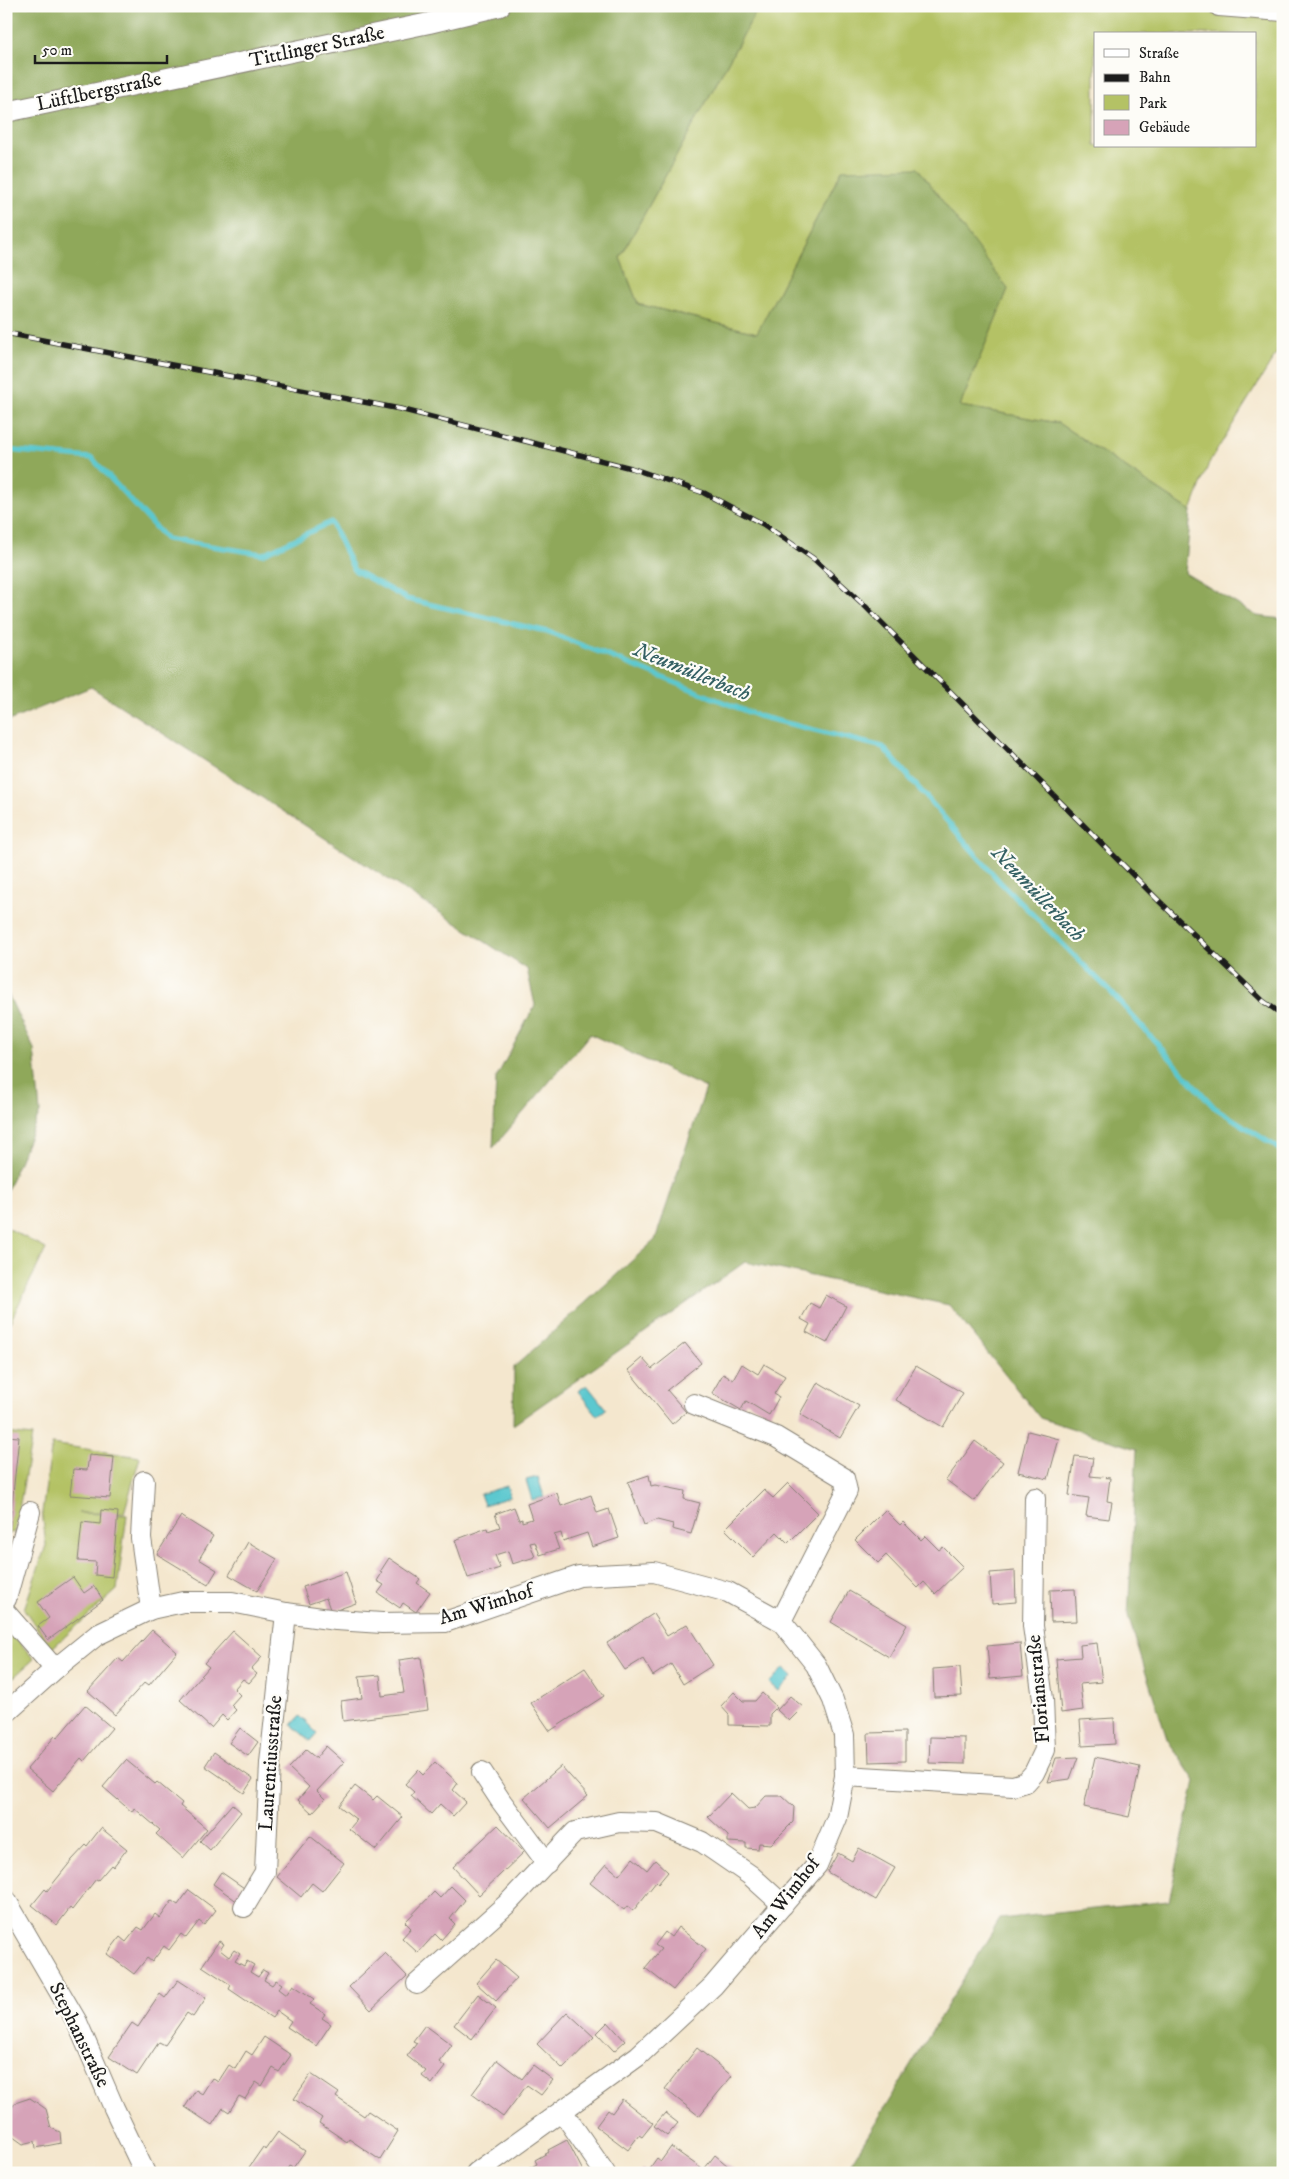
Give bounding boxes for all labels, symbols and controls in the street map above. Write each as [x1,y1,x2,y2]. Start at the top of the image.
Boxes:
street label: Tittlinger Straße [247,20,387,74]
scale bar [35,32,168,64]
legend [1094,32,1256,148]
text: 50 m [42,41,72,60]
text: Straße [1139,44,1179,63]
street label: Lüftlbergstraße [34,67,164,117]
text: Bahn [1139,68,1171,87]
text: Park [1139,94,1168,113]
text: Gebäude [1139,118,1190,137]
water label: Neumüllerbach [629,636,754,707]
water label: Neumüllerbach [985,840,1090,947]
street label: Am Wimhof [436,1578,540,1631]
street label: Florianstraße [1022,1634,1056,1744]
street label: Laurentiusstraße [254,1694,288,1832]
street label: Am Wimhof [746,1849,828,1944]
street label: Stephanstraße [43,1978,115,2092]

